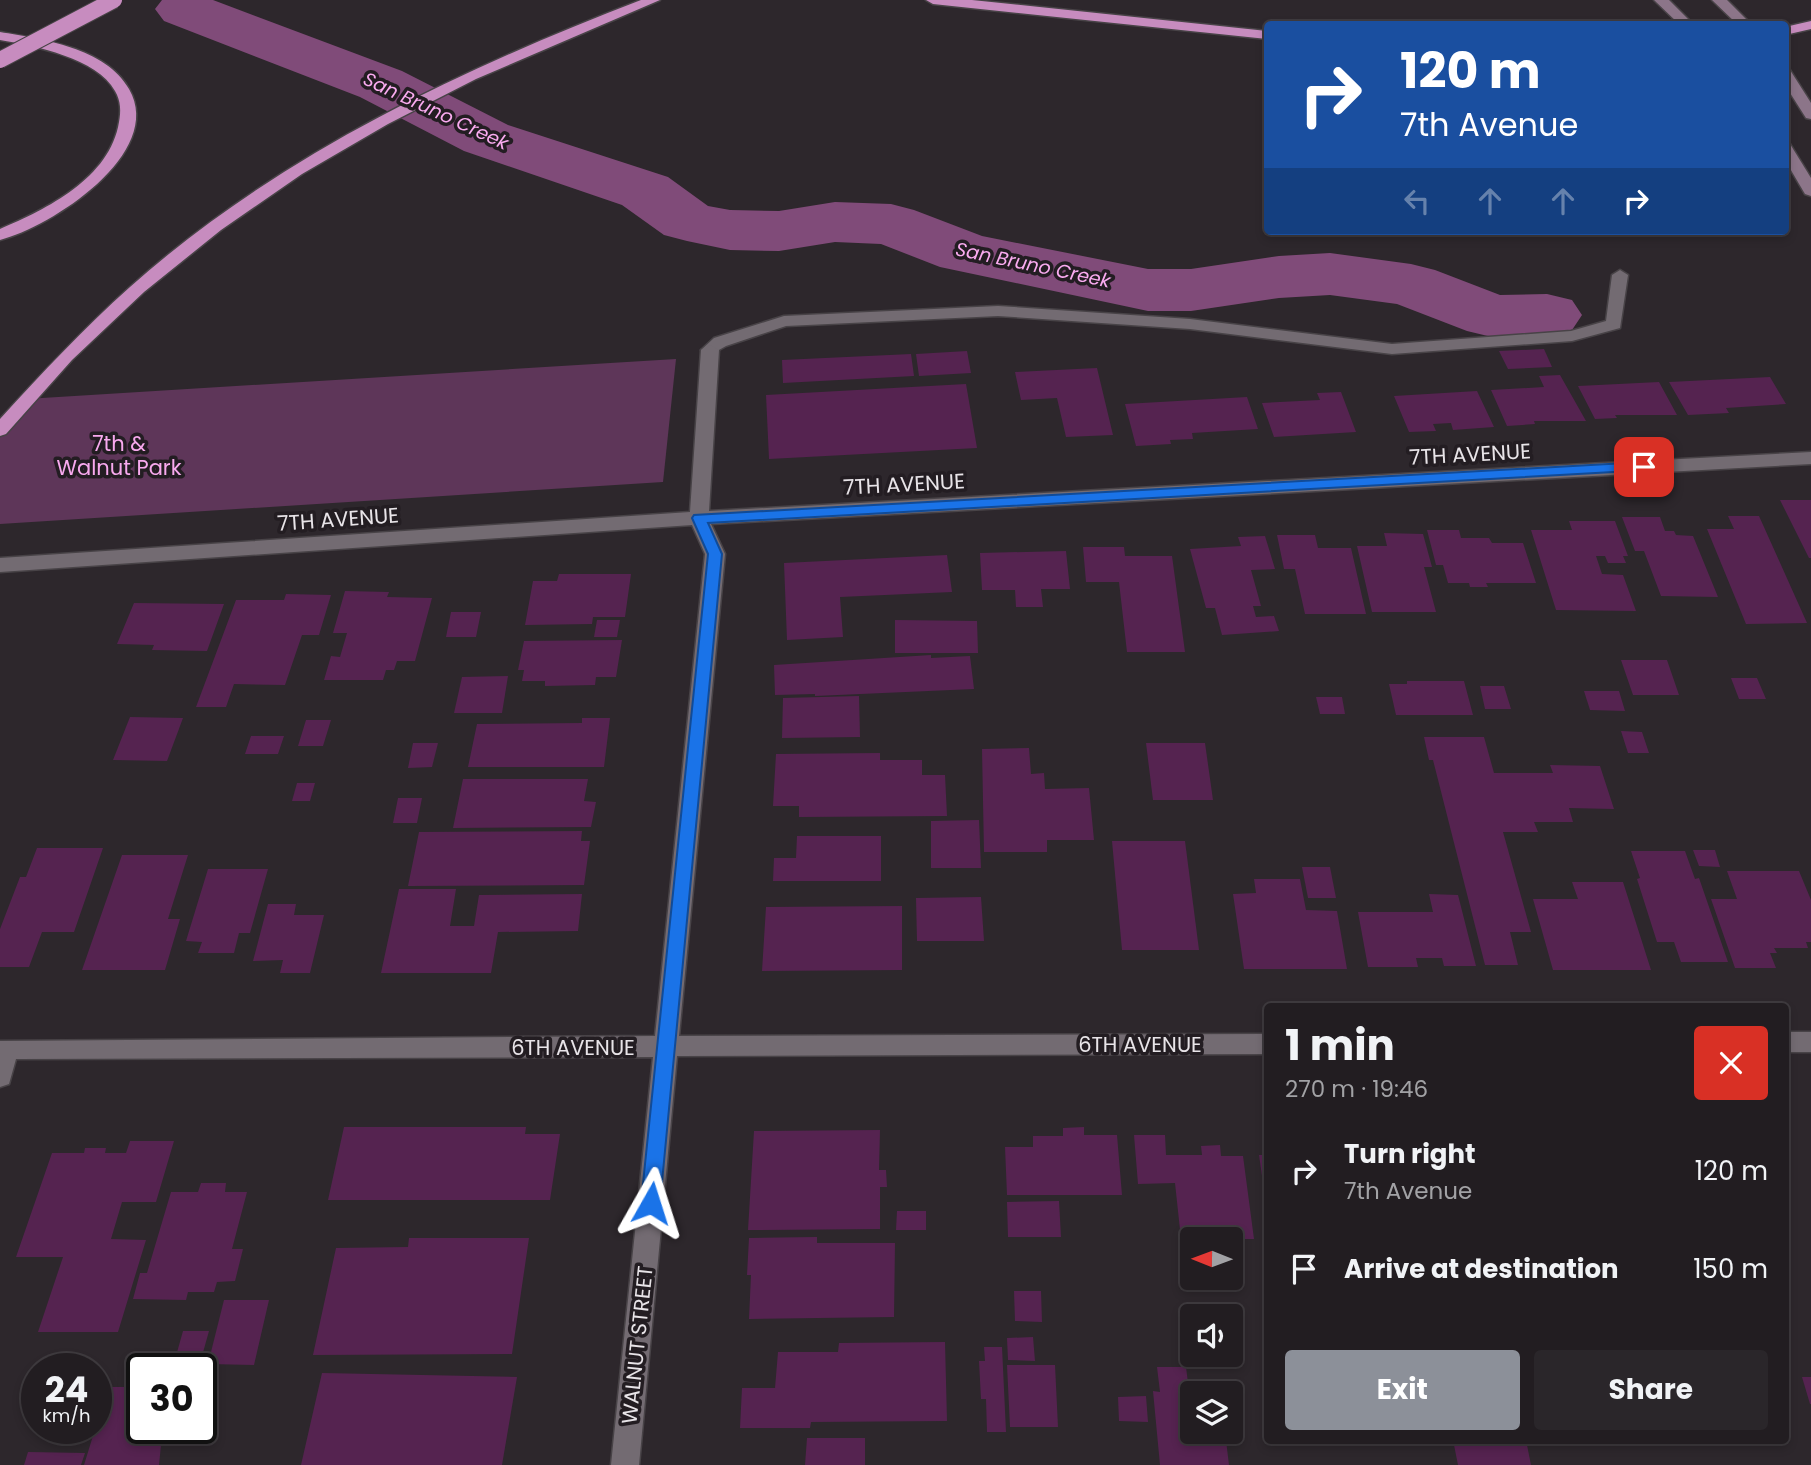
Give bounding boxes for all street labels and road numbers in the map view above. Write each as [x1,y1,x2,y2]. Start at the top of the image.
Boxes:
street label: 7TH AVENUE [1408,436,1532,472]
street label: 7TH AVENUE [842,466,966,502]
street label: 7TH AVENUE [276,500,400,538]
street label: 6TH AVENUE [1078,1030,1202,1059]
street label: 6TH AVENUE [511,1033,635,1062]
street label: WALNUT STREET [614,1264,660,1426]

